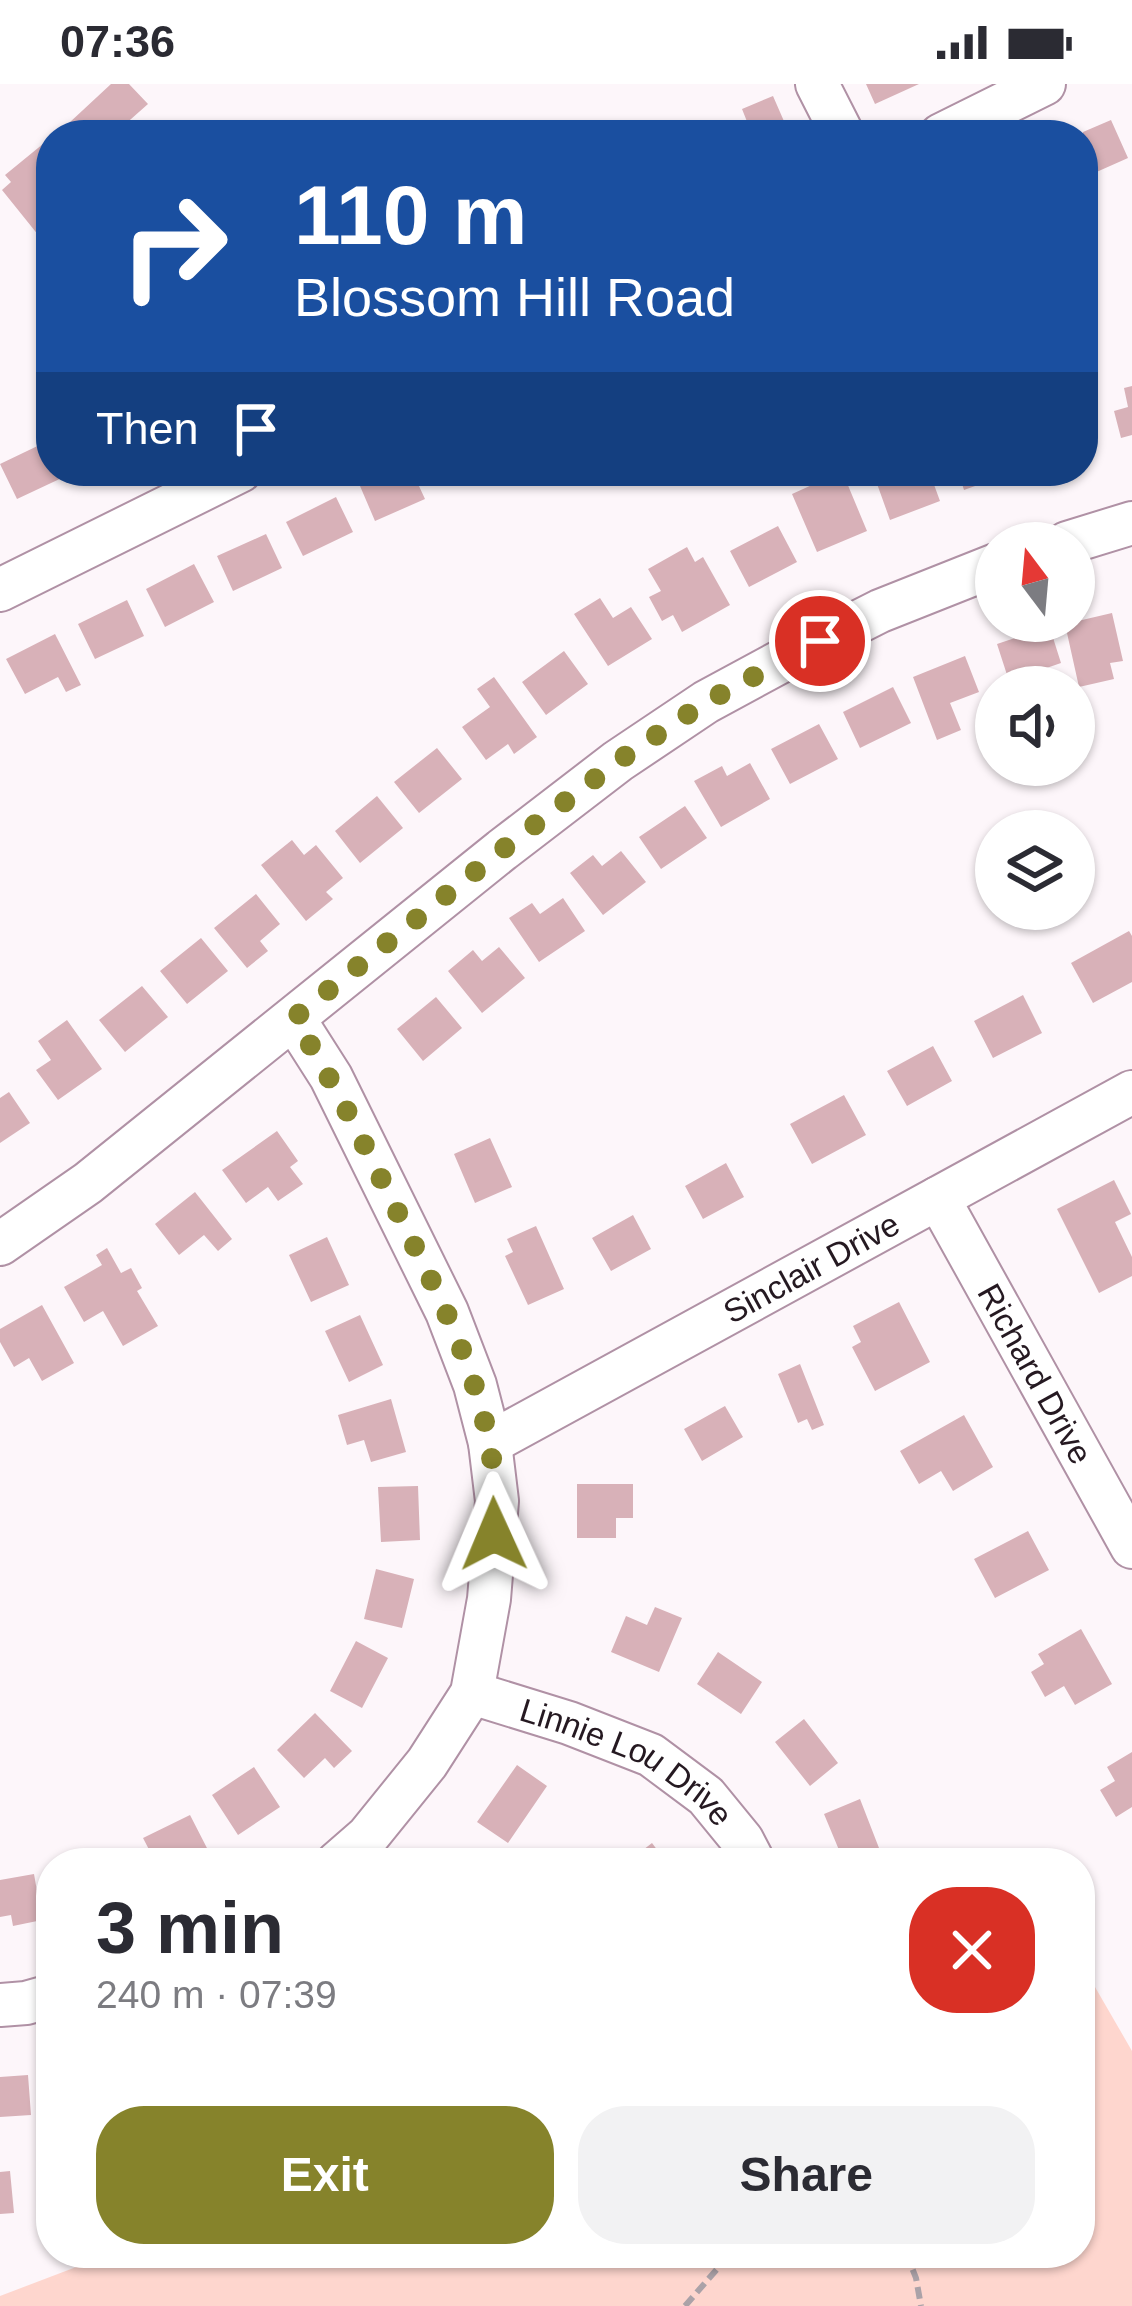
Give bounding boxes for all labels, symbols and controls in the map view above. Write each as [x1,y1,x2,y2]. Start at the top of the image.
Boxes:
text: 07:36 [60,16,175,67]
icon: right [96,168,252,324]
text: 110 m [294,168,528,262]
text: Blossom Hill Road [294,267,735,327]
icon: arrive [223,396,289,462]
text: Then [96,403,199,454]
north arrow [975,522,1095,642]
map controls [975,522,1095,930]
pin [769,590,871,692]
icon: arrive [787,608,853,674]
button: sound [975,666,1095,786]
button: layers [975,810,1095,930]
street label: Sinclair Drive [717,1205,906,1331]
street label: Richard Drive [970,1278,1100,1470]
position arrow [431,1471,557,1597]
street label: Linnie Lou Drive [516,1691,740,1833]
button: close [909,1887,1035,2013]
text: 3 min [96,1888,284,1968]
text: 240 m · 07:39 [96,1973,337,2016]
button: Exit [96,2106,554,2244]
button: Share [578,2106,1035,2244]

